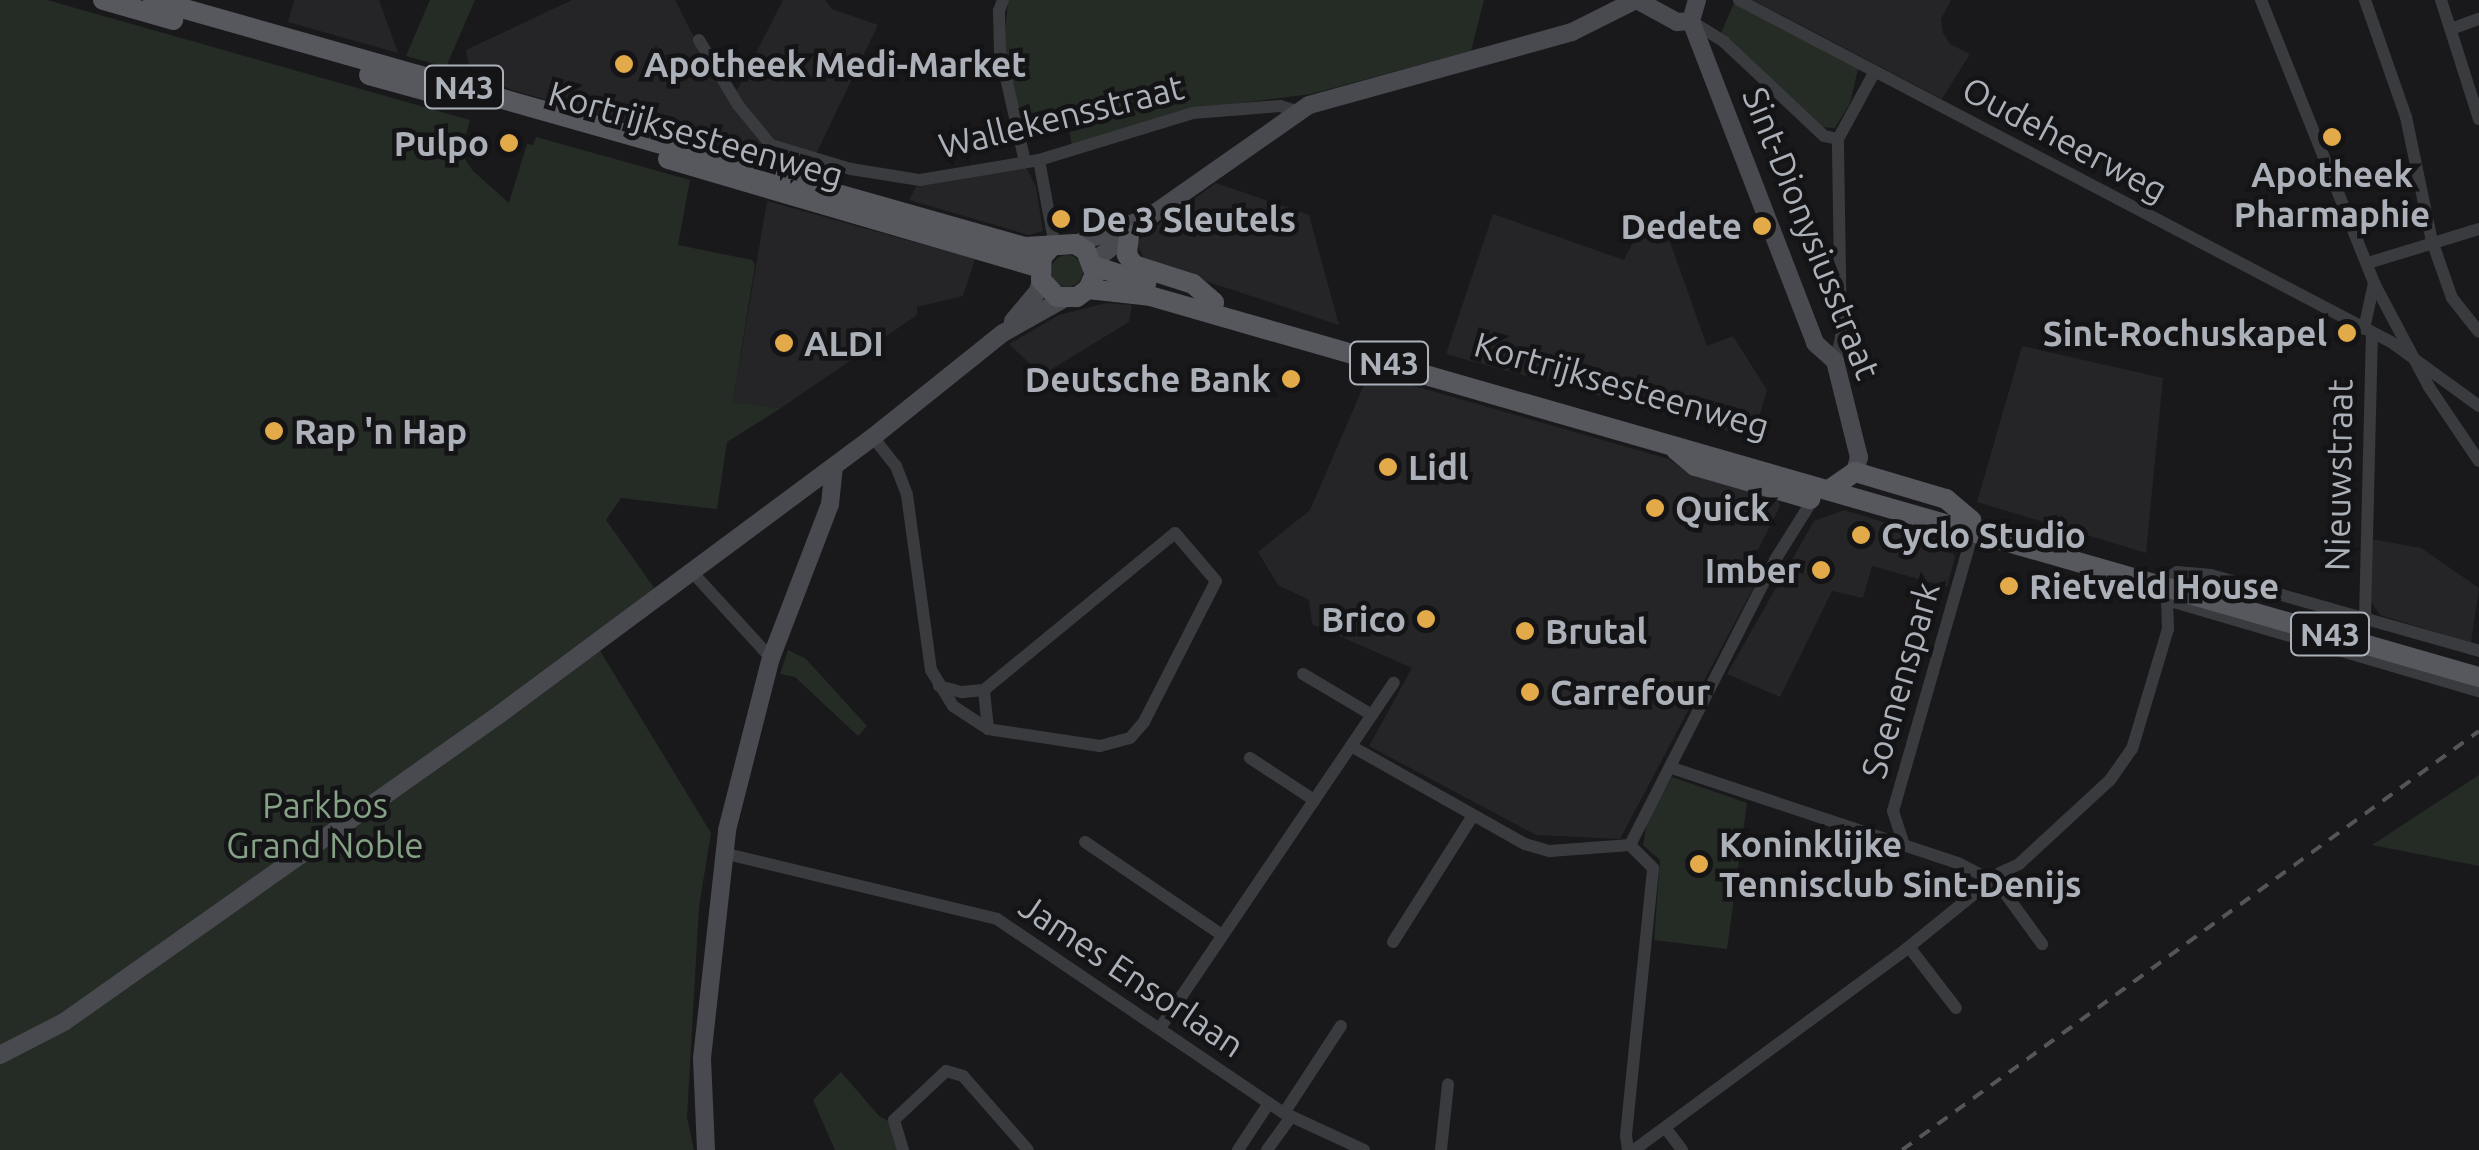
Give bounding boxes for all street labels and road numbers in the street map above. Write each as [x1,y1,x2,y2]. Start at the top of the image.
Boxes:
road number: N43 [424,60,504,114]
street label: Wallekensstraat [934,65,1188,167]
street label: Oudeheerweg [1955,67,2175,211]
street label: Kortrijksesteenweg [544,72,848,196]
street label: Sint-Dionysiusstraat [1734,81,1890,385]
street label: Kortrijksesteenweg [1470,323,1774,447]
road number: N43 [1349,336,1429,390]
street label: Nieuwstraat [2315,379,2361,571]
street label: Soenenspark [1852,577,1948,783]
road number: N43 [2290,607,2370,661]
street label: James Ensorlaan [1012,884,1252,1066]

